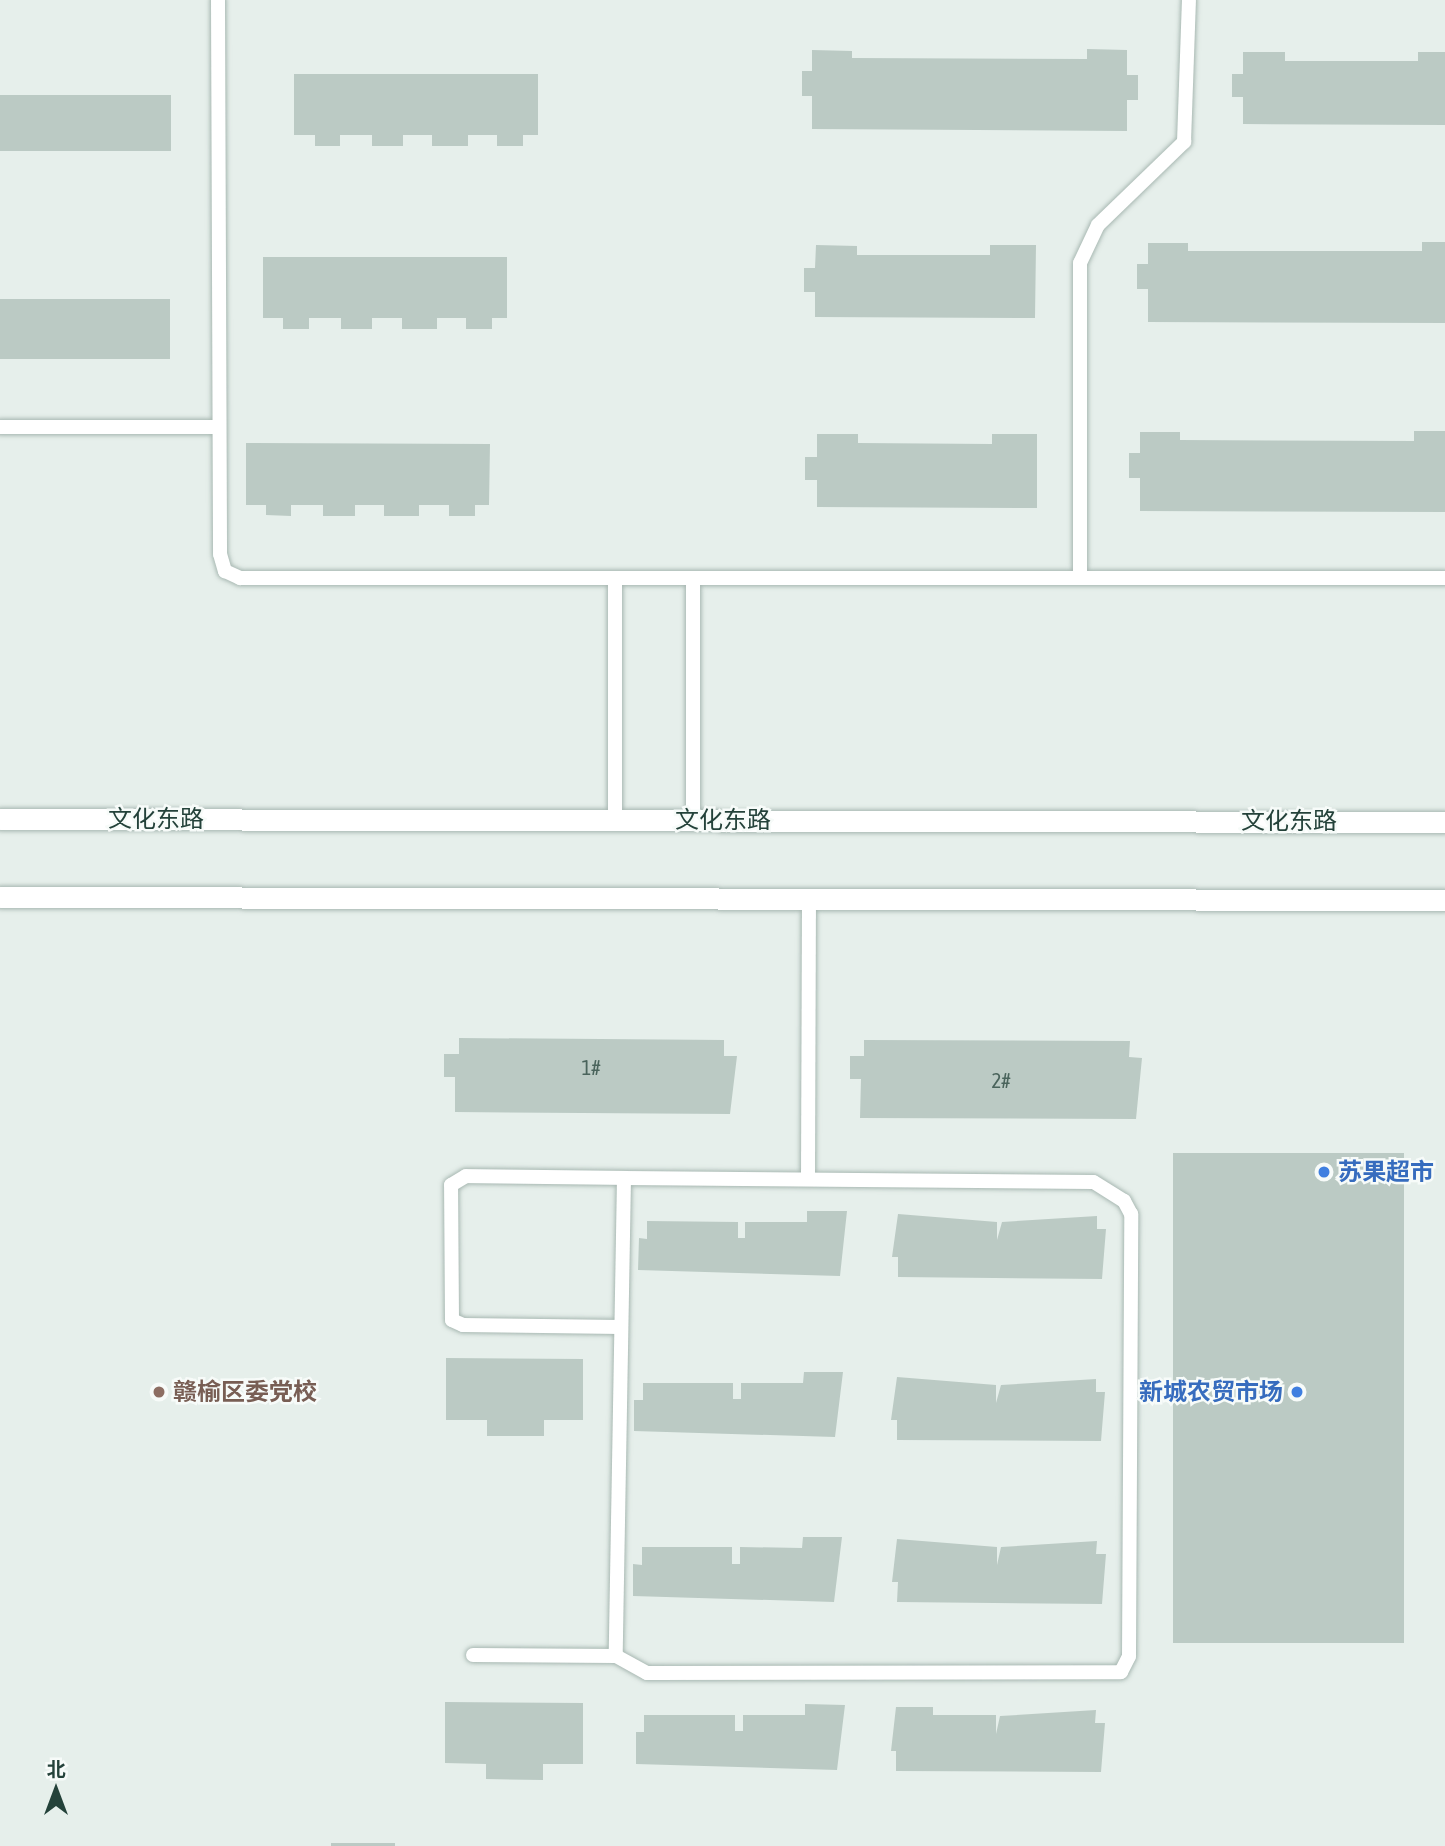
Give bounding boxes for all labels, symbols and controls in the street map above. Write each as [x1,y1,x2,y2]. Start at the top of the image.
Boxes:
street label: 文化东路 [108,805,204,833]
street label: 文化东路 [675,806,771,834]
street label: 文化东路 [1241,807,1337,835]
house number: 1# [581,1054,601,1080]
house number: 2# [991,1067,1011,1093]
place label: 苏果超市 [1338,1158,1434,1186]
marker: 苏果超市 [1316,1164,1332,1180]
place label: 赣榆区委党校 [173,1378,317,1406]
place label: 新城农贸市场 [1139,1378,1283,1406]
marker: 赣榆区委党校 [151,1384,167,1400]
marker: 新城农贸市场 [1289,1384,1305,1400]
north arrow [21,1755,91,1825]
text: 北 [46,1758,66,1780]

